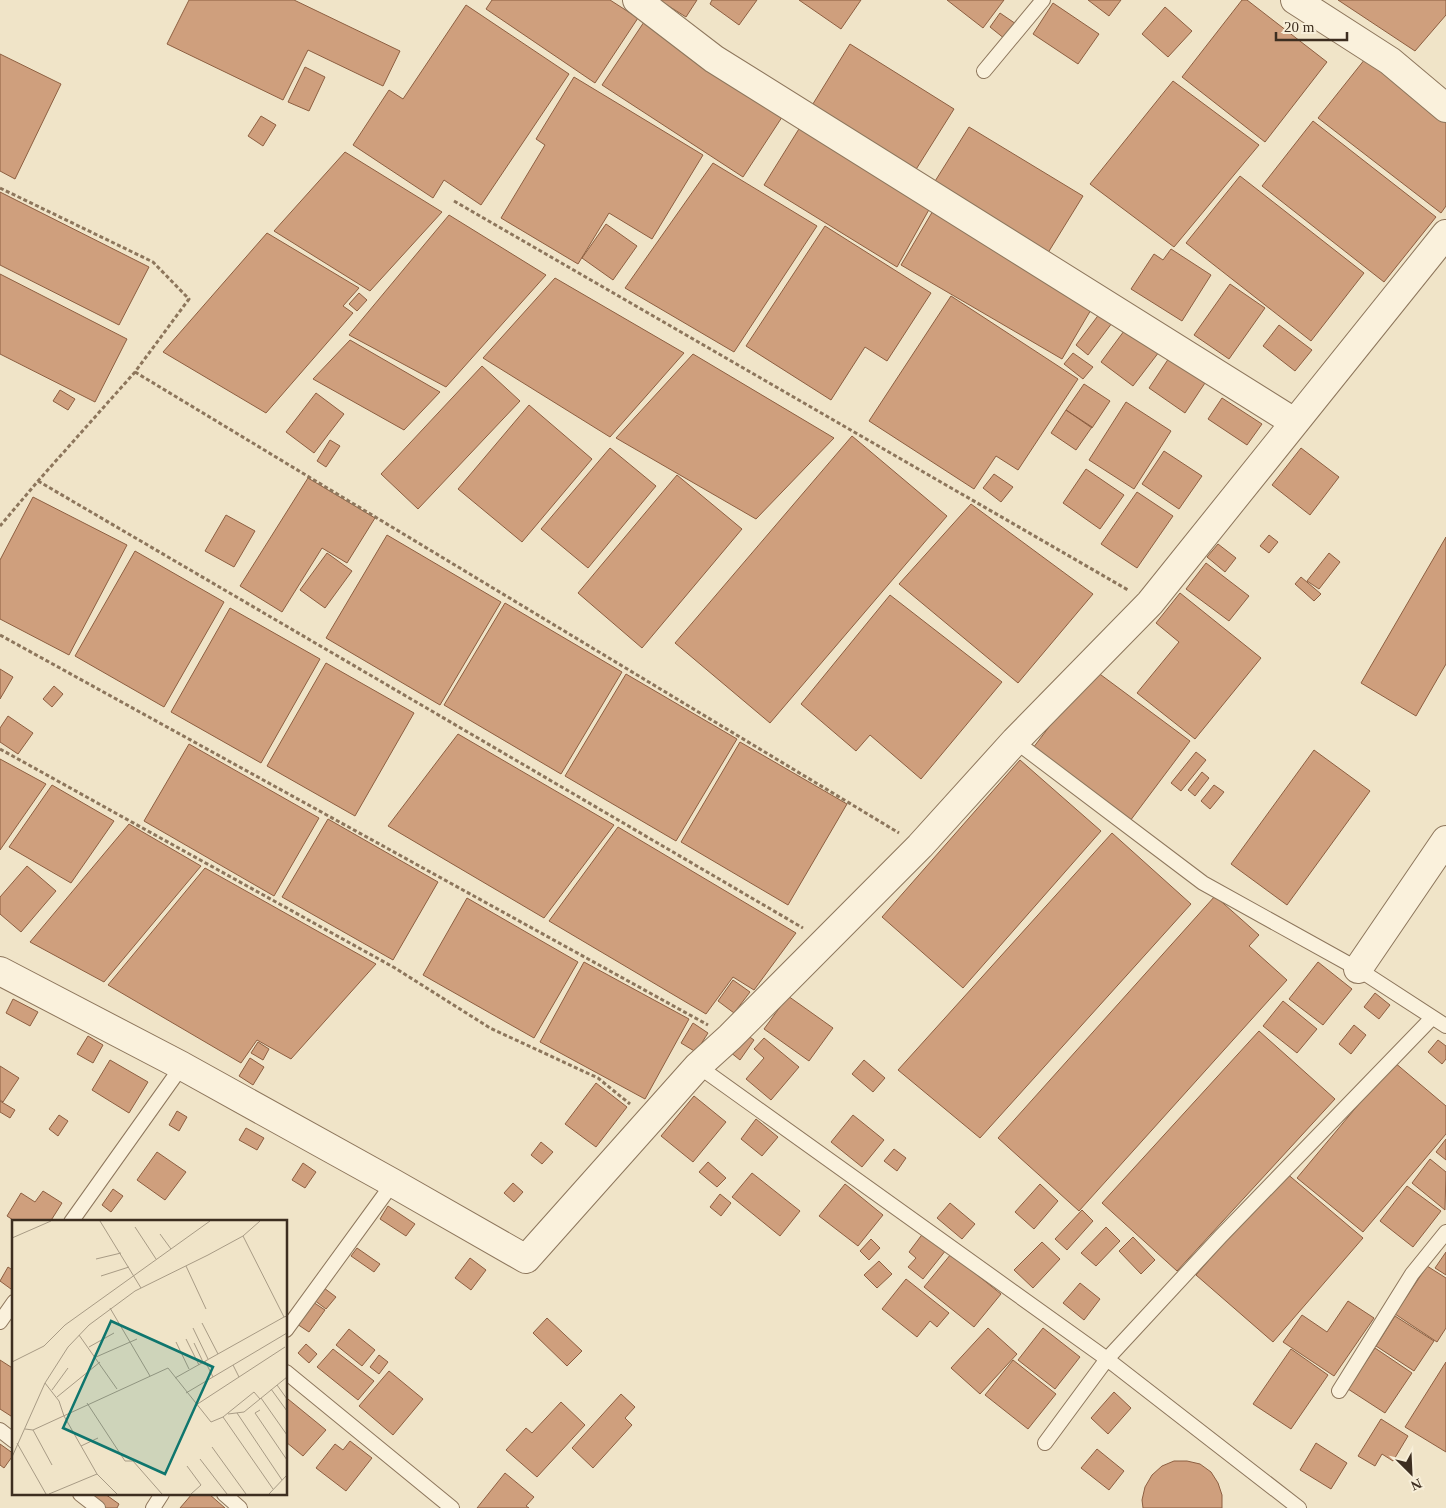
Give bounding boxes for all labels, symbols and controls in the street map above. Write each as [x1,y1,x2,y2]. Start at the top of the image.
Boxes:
scale bar [1276,10,1347,42]
text: 20 m [1284,19,1315,35]
inset map [12,1220,288,1496]
north arrow [1386,1448,1436,1498]
text: N [1408,1476,1424,1493]

